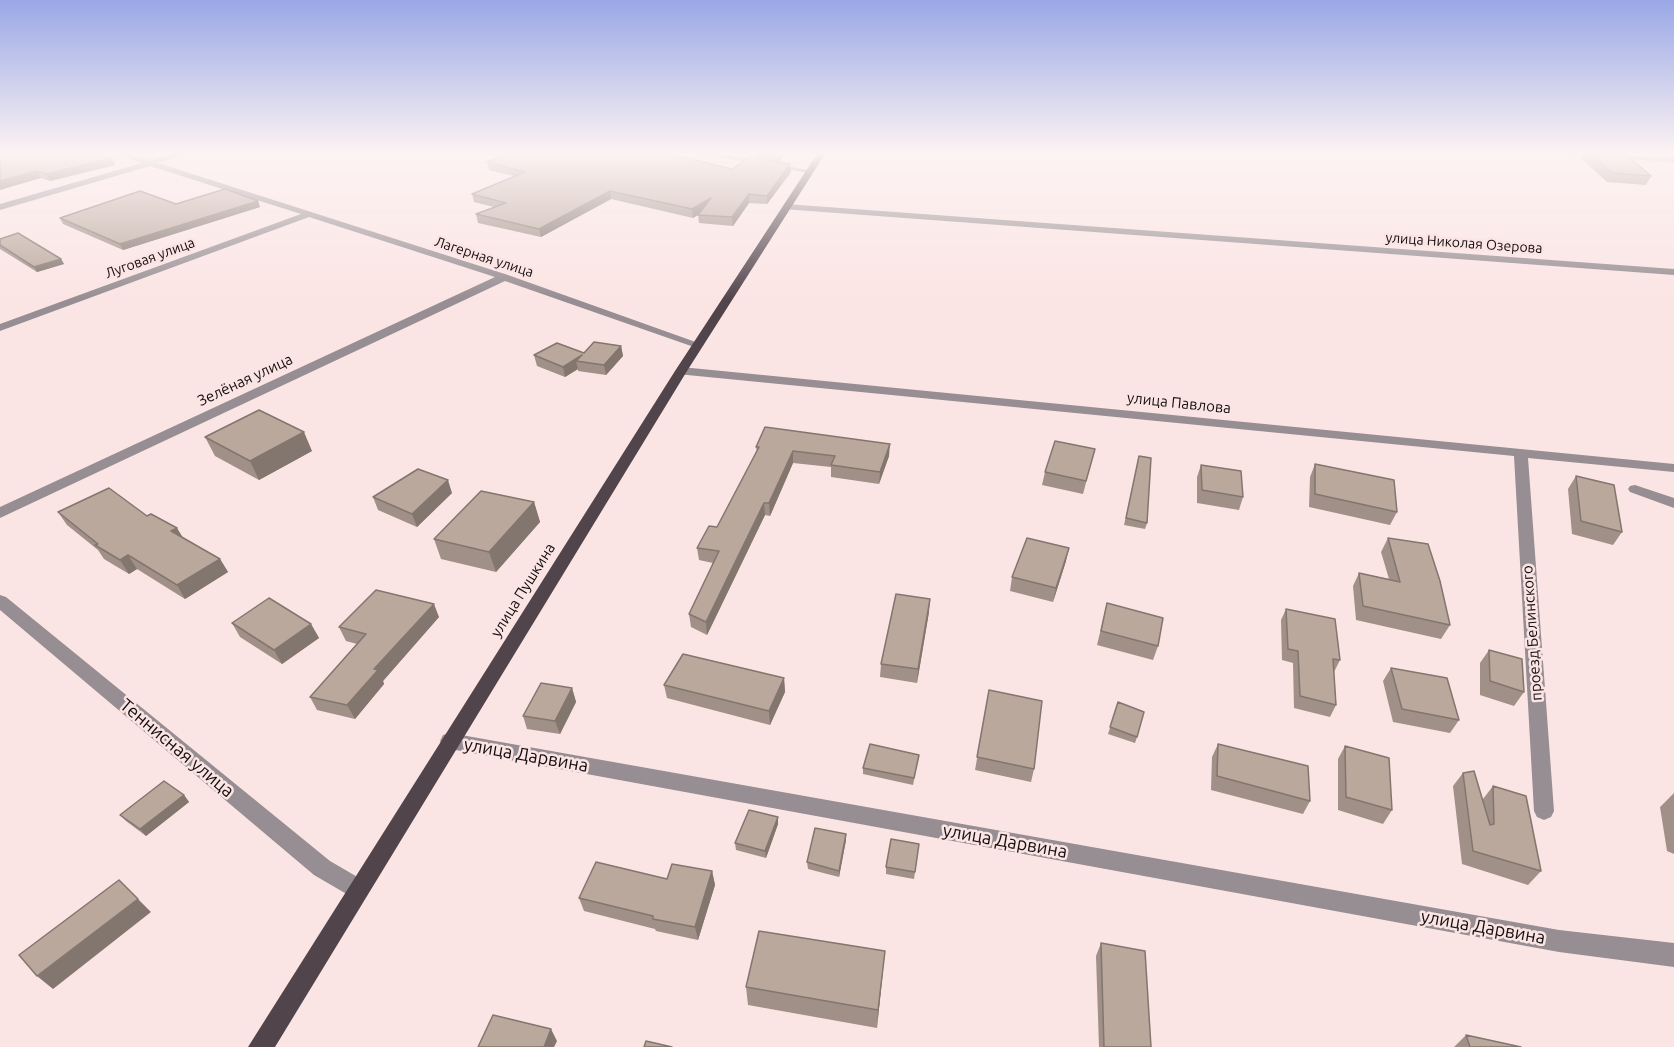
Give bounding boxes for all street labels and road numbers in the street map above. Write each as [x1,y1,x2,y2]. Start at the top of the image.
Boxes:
street label: улица Николая Озерова [1385,229,1543,257]
street label: Лагерная улица [432,233,536,281]
street label: Луговая улица [103,234,197,282]
street label: Зелёная улица [195,350,295,410]
street label: улица Павлова [1126,389,1232,417]
street label: улица Пушкина [487,540,559,640]
street label: проезд Белинского [1518,565,1546,701]
street label: Теннисная улица [116,694,238,802]
street label: улица Дарвина [462,733,590,777]
street label: улица Дарвина [941,819,1069,863]
street label: улица Дарвина [1419,905,1547,949]

